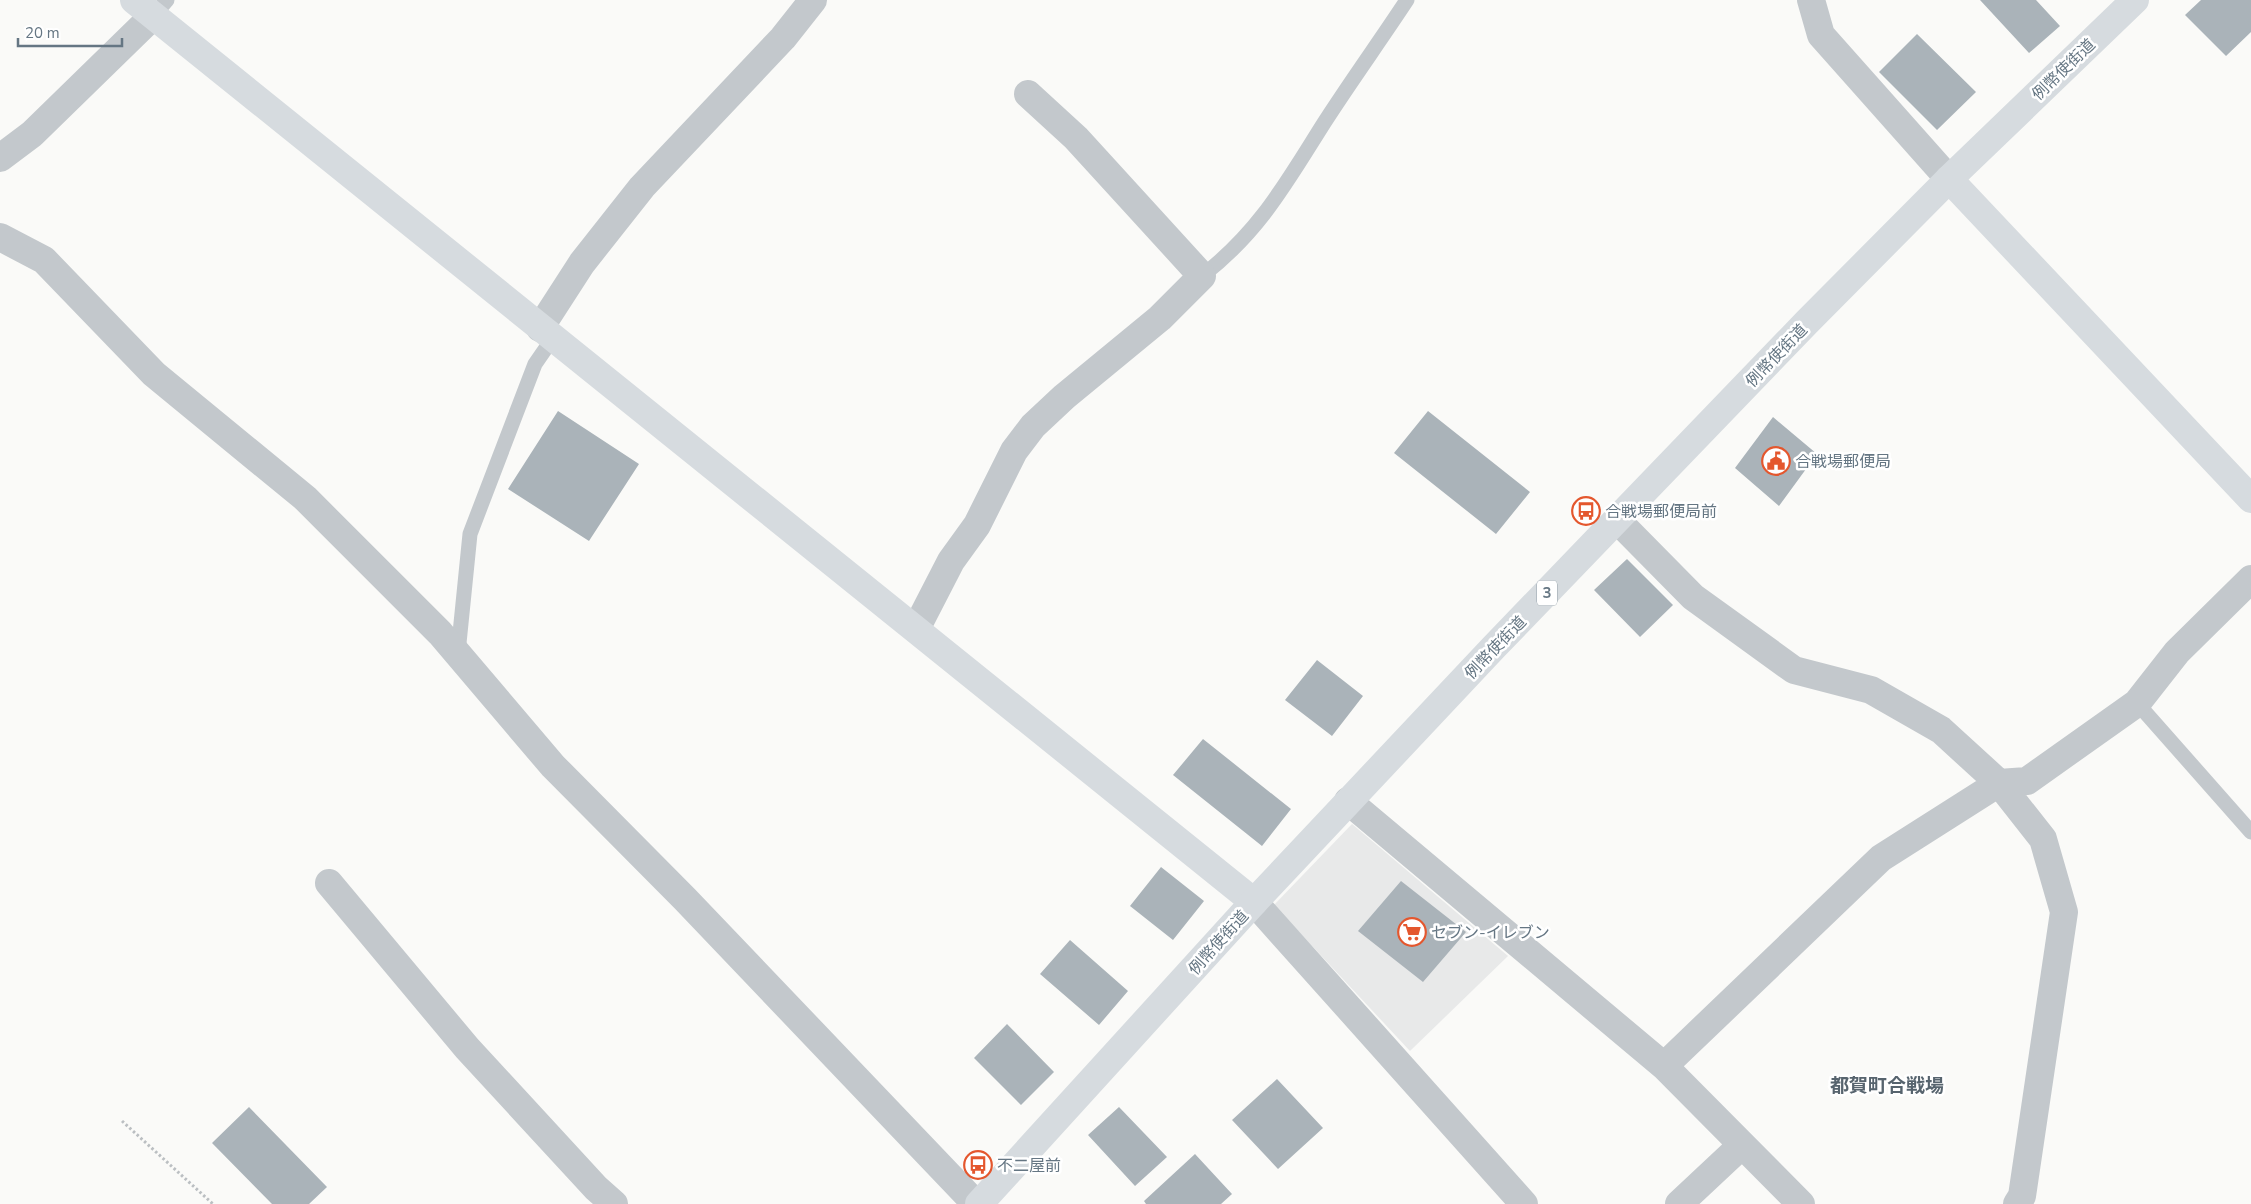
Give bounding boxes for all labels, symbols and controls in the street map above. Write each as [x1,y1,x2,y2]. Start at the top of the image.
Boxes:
scale bar [18,15,121,47]
text: 20 m [25,23,60,43]
street label: 例幣使街道 [2027,34,2100,105]
street label: 例幣使街道 [1741,319,1812,392]
public building icon: 合戦場郵便局 [1761,446,1791,476]
place label: 合戦場郵便局 [1795,451,1891,473]
bus stop icon: 合戦場郵便局前 [1571,496,1601,526]
place label: 合戦場郵便局前 [1605,501,1717,523]
road number: 3 [1537,580,1557,606]
street label: 例幣使街道 [1460,611,1531,684]
street label: 例幣使街道 [1184,906,1254,980]
supermarket icon: セブン-イレブン [1397,917,1427,947]
place label: セブン-イレブン [1431,922,1550,944]
district label: 都賀町合戦場 [1830,1073,1944,1099]
bus stop icon: 不二屋前 [963,1150,993,1180]
place label: 不二屋前 [997,1155,1061,1177]

